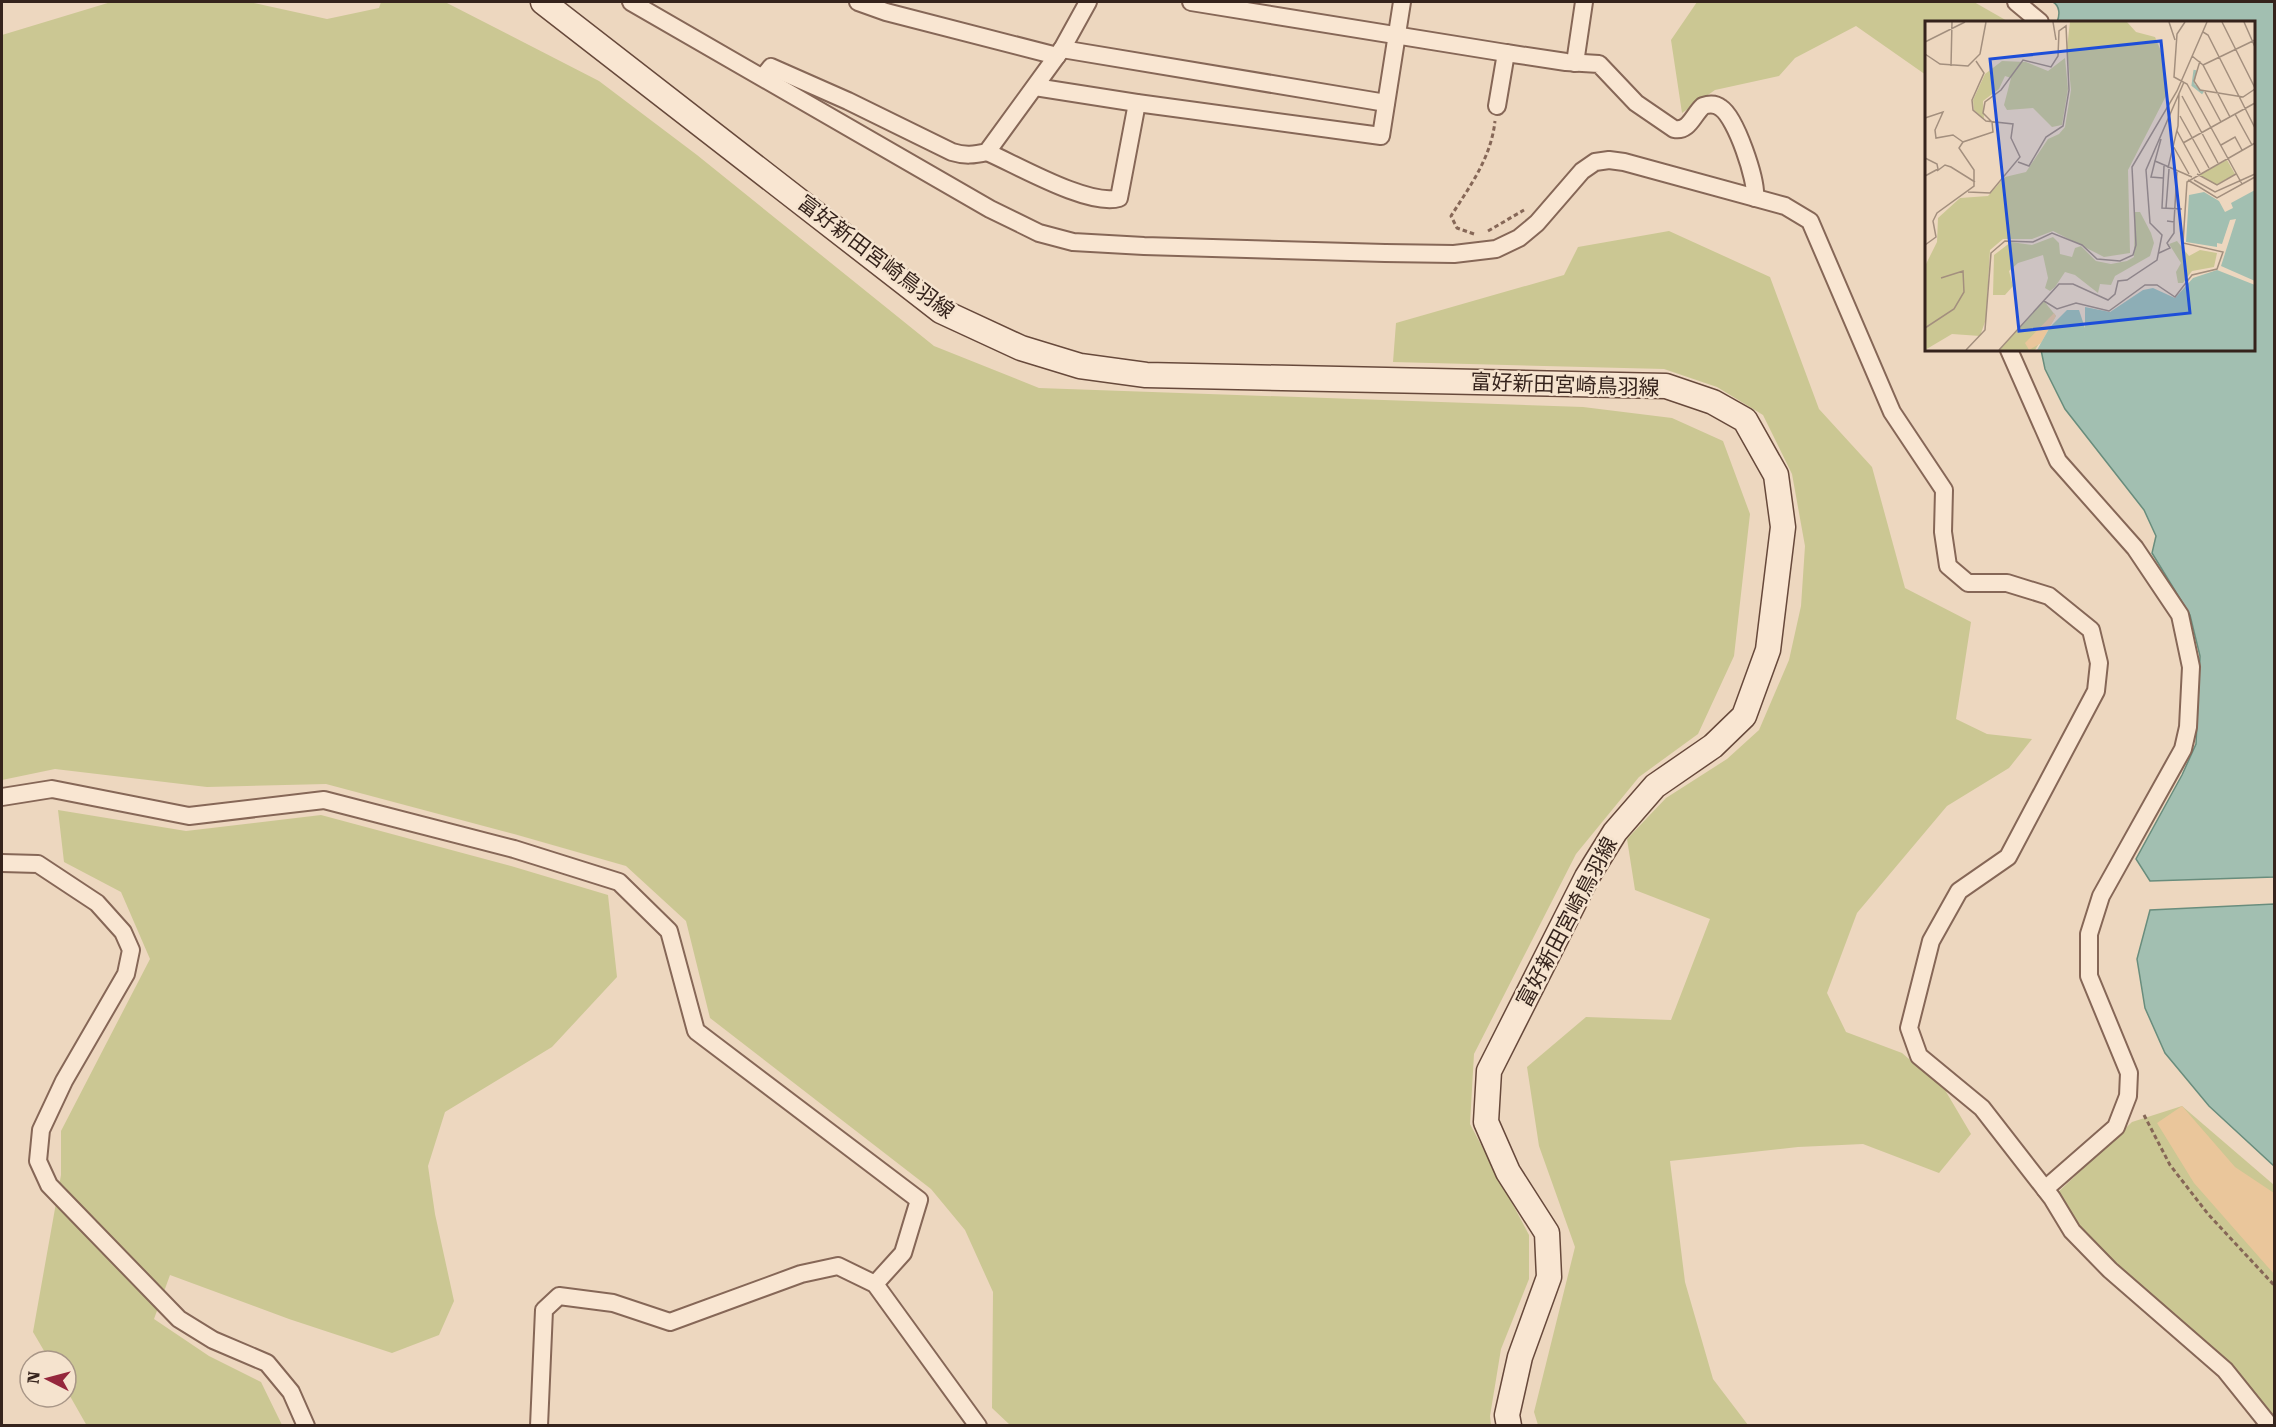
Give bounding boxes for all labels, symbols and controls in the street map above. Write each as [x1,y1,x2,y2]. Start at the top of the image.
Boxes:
inset map [1925,21,2255,351]
street label: 富好新田宮崎鳥羽線 [793,191,959,323]
street label: 富好新田宮崎鳥羽線 [1470,370,1660,400]
street label: 富好新田宮崎鳥羽線 [1512,833,1622,1011]
north arrow [18,1349,78,1409]
text: N [23,1370,44,1385]

